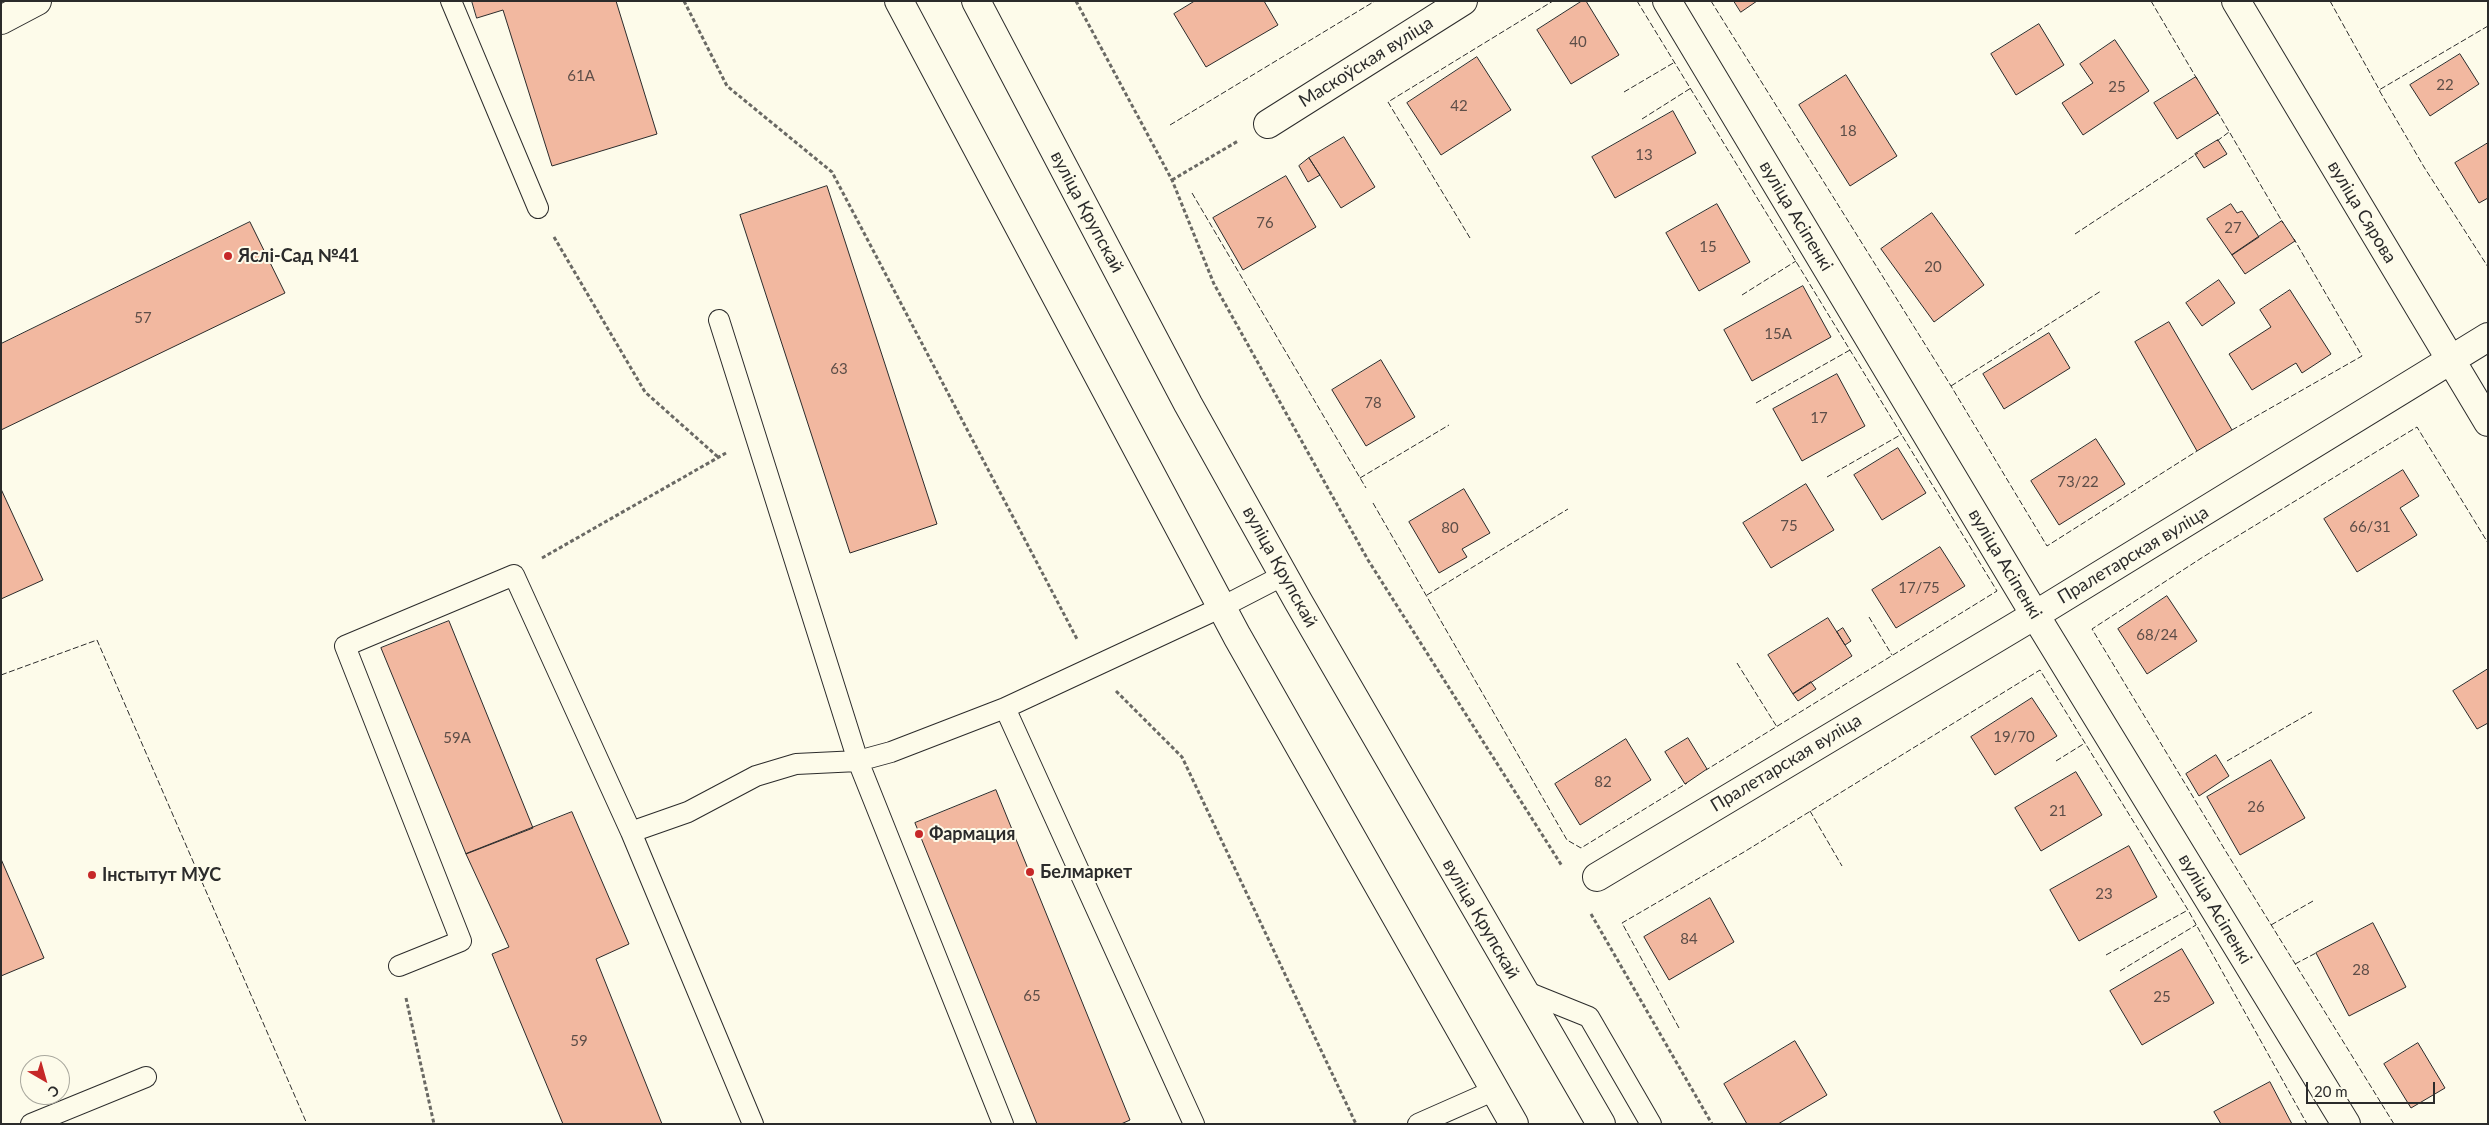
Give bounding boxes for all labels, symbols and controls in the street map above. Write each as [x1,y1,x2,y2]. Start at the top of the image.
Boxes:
street label: Маскоўская вуліца [1295,12,1437,112]
house number: 40 [1569,33,1587,51]
house number: 61А [567,67,595,85]
house number: 22 [2436,76,2454,94]
house number: 25 [2108,78,2126,96]
house number: 42 [1450,97,1468,115]
house number: 18 [1839,122,1857,140]
house number: 13 [1635,146,1653,164]
street label: вуліца Крупскай [1046,147,1128,277]
street label: вуліца Асіпенкі [1755,157,1837,275]
street label: вуліца Сярова [2323,157,2401,267]
house number: 76 [1256,214,1274,232]
house number: 27 [2224,219,2242,237]
house number: 15 [1699,238,1717,256]
place label: Яслі-Сад №41 [238,245,360,267]
marker: Яслі-Сад №41 [222,250,234,262]
house number: 20 [1924,258,1942,276]
house number: 57 [134,309,152,327]
house number: 15А [1764,325,1792,343]
house number: 63 [830,360,848,378]
house number: 78 [1364,394,1382,412]
house number: 17 [1810,409,1828,427]
house number: 73/22 [2057,473,2099,491]
street label: Пралетарская вуліца [2054,501,2212,609]
street label: вуліца Крупскай [1238,503,1322,631]
street label: вуліца Асіпенкі [1964,505,2046,623]
house number: 75 [1780,517,1798,535]
house number: 66/31 [2349,518,2391,536]
house number: 80 [1441,519,1459,537]
house number: 17/75 [1898,579,1940,597]
house number: 68/24 [2136,626,2178,644]
street label: Пралетарская вуліца [1707,709,1865,817]
house number: 19/70 [1993,728,2035,746]
house number: 59А [443,729,471,747]
house number: 82 [1594,773,1612,791]
house number: 26 [2247,798,2265,816]
house number: 21 [2049,802,2067,820]
place label: Фармация [929,823,1015,845]
marker: Фармация [913,828,925,840]
street label: вуліца Асіпенкі [2174,850,2256,968]
street label: вуліца Крупскай [1438,855,1524,983]
place label: Белмаркет [1040,861,1132,883]
place label: Інстытут МУС [102,864,221,886]
marker: Белмаркет [1024,866,1036,878]
marker: Інстытут МУС [86,869,98,881]
house number: 23 [2095,885,2113,903]
house number: 84 [1680,930,1698,948]
house number: 28 [2352,961,2370,979]
house number: 65 [1023,987,1041,1005]
house number: 25 [2153,988,2171,1006]
house number: 59 [570,1032,588,1050]
north arrow [20,1055,70,1105]
scale bar [2309,1072,2438,1104]
text: С [45,1082,63,1101]
text: 20 m [2314,1082,2348,1100]

